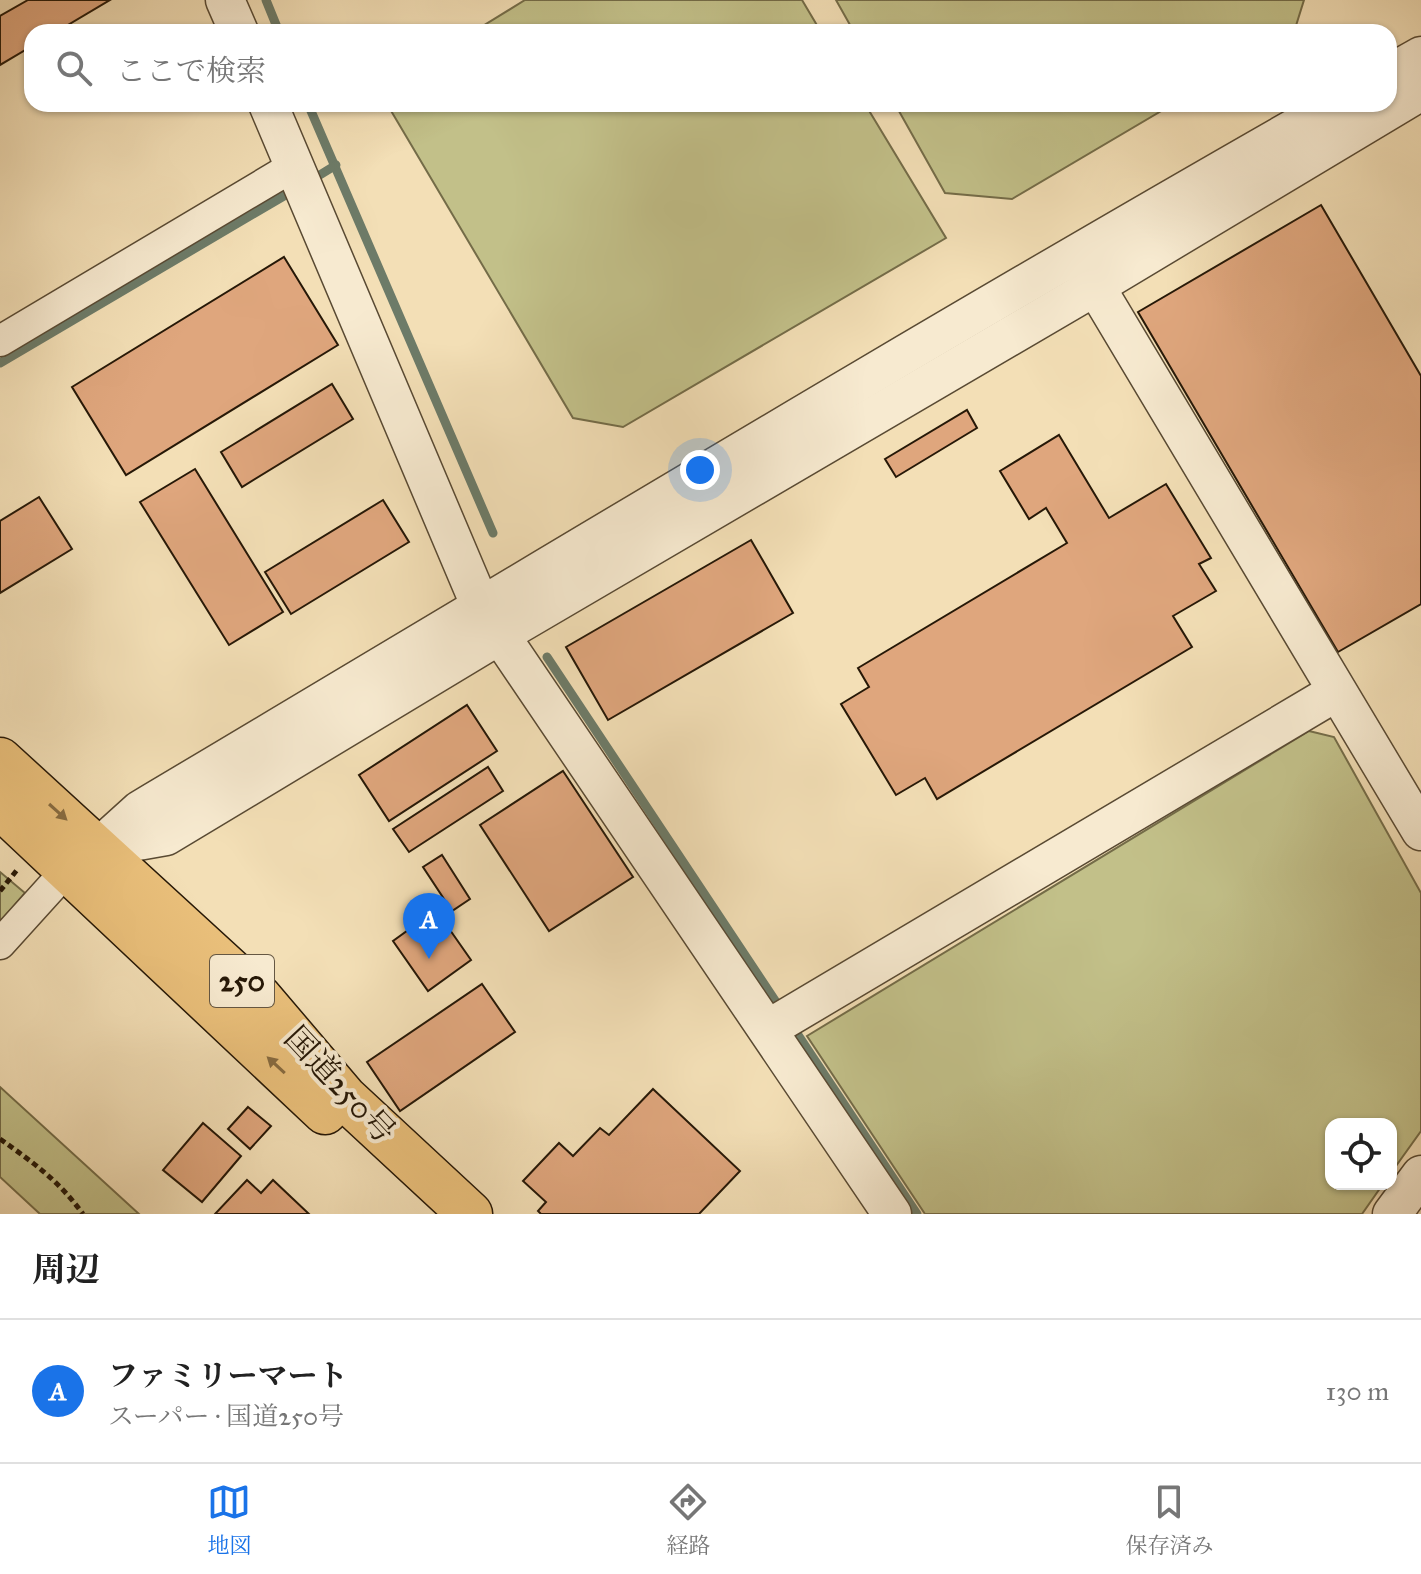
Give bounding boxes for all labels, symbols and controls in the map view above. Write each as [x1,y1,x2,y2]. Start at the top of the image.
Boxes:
search box [24,24,1397,112]
icon: search [52,46,96,90]
text: ここで検索 [116,53,266,89]
your location [680,450,720,490]
one-way arrow [48,803,68,821]
pin: A [403,893,455,959]
road number: 250 [210,955,274,1007]
street label: 国道250号 [276,1019,404,1151]
one-way arrow [267,1057,286,1075]
map controls [1325,1118,1397,1190]
button: locate [1325,1118,1397,1190]
text: 周辺 [32,1249,100,1290]
text: ファミリーマート [108,1358,347,1394]
text: A [49,1375,67,1407]
text: 130 m [1326,1375,1389,1407]
text: スーパー · 国道250号 [108,1400,344,1432]
tab: 地図 [207,1480,252,1559]
tab: 経路 [666,1480,711,1559]
tab: 保存済み [1125,1480,1214,1559]

